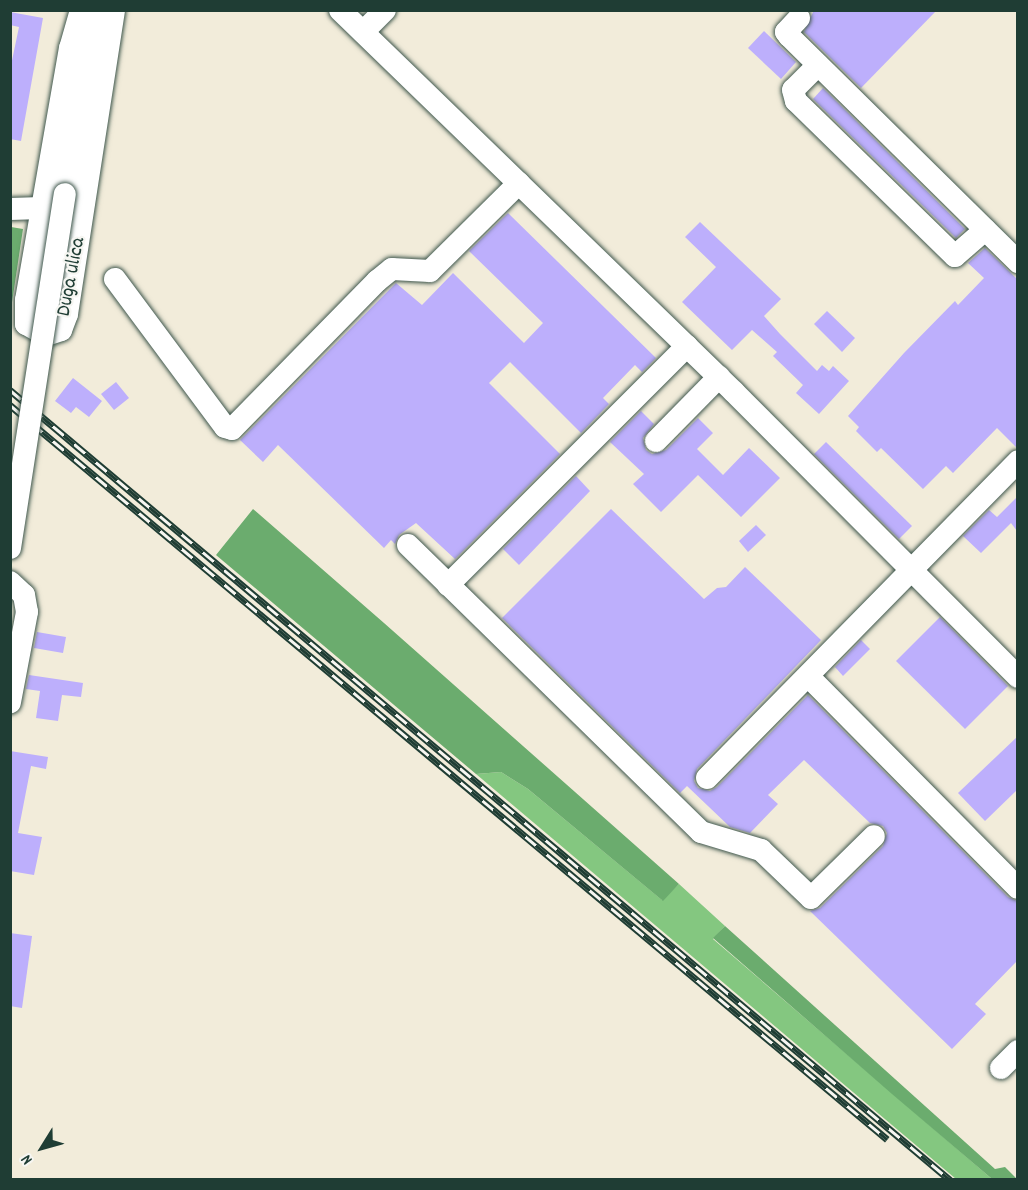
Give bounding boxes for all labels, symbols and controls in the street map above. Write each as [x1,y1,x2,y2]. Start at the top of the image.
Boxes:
street label: Duga ulica [52,235,92,319]
north arrow [12,1118,72,1178]
text: N [16,1149,39,1169]

